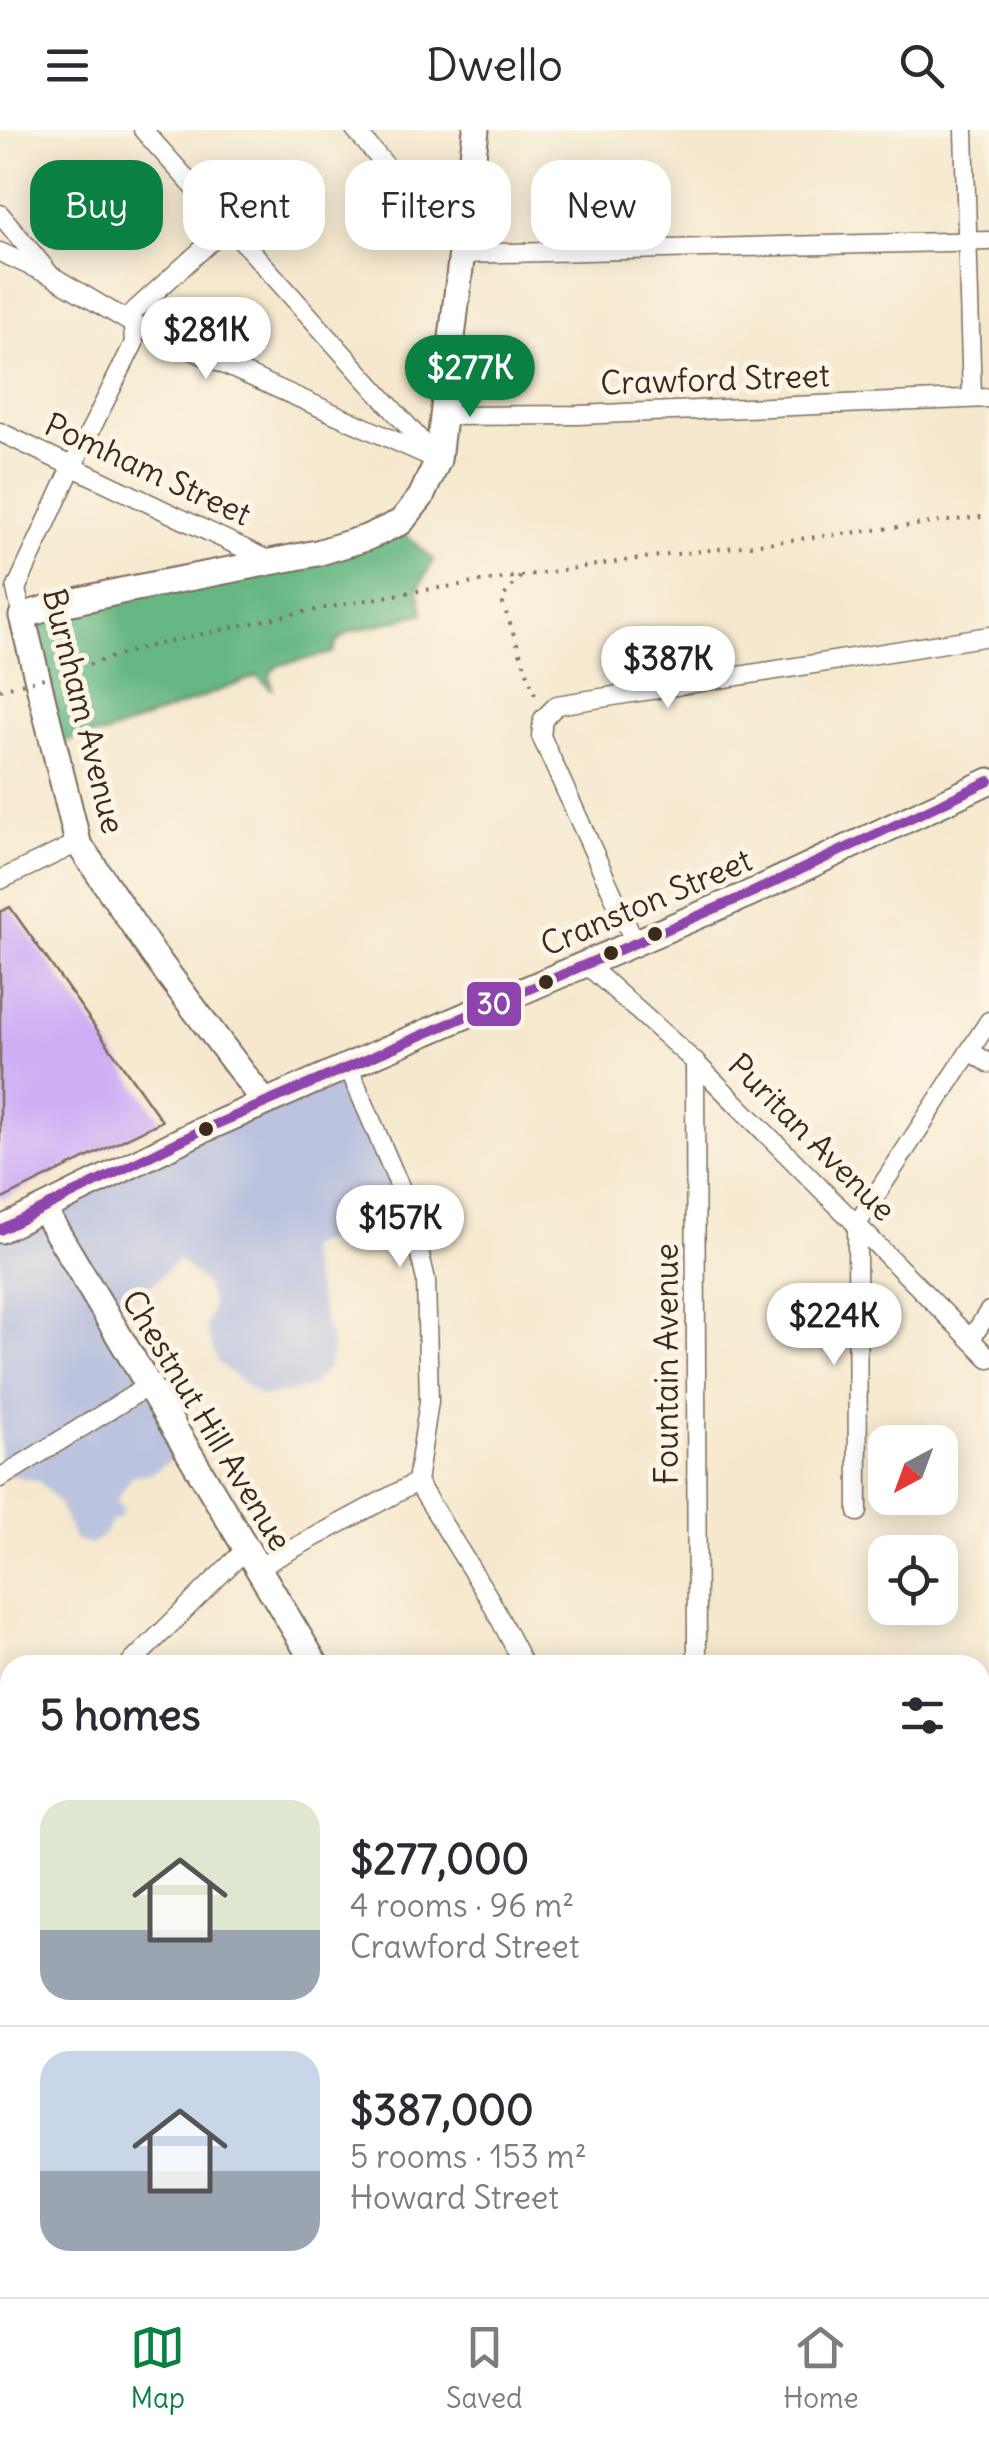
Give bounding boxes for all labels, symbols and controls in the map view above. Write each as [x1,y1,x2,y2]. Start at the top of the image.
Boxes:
text: Dwello [426,37,563,93]
icon: menu [40,38,95,93]
icon: search [894,38,949,93]
chip: Buy [30,160,163,250]
chip: Rent [183,160,325,250]
chip: Filters [345,160,511,250]
chip: New [531,160,671,250]
pin: $281K [136,297,276,382]
text: $281K [163,309,249,350]
pin: $277K [400,335,540,420]
text: $277K [427,347,513,388]
street label: Crawford Street [600,354,831,403]
street label: Pomham Street [39,403,258,535]
street label: Burnham Avenue [34,584,134,838]
pin: $387K [598,626,738,711]
text: $387K [623,638,713,679]
street label: Cranston Street [534,839,758,965]
unlabelled marker [645,924,665,944]
unlabelled marker [601,943,621,963]
unlabelled marker [536,972,556,992]
line badge: 30 [465,980,523,1028]
text: 30 [477,986,511,1022]
street label: Puritan Avenue [720,1045,904,1229]
unlabelled marker [196,1119,216,1139]
pin: $157K [330,1185,470,1270]
text: $157K [358,1197,442,1238]
street label: Fountain Avenue [646,1243,687,1485]
street label: Chestnut Hill Avenue [113,1282,301,1558]
pin: $224K [764,1283,904,1368]
text: $224K [789,1295,879,1336]
north arrow [868,1425,958,1515]
map controls [868,1425,958,1625]
button: locate [868,1535,958,1625]
icon: filters [895,1688,950,1743]
text: 5 homes [40,1689,201,1741]
text: $277,000 [350,1833,529,1885]
icon: home [120,1840,240,1960]
text: 4 rooms · 96 m² [350,1885,574,1926]
text: Crawford Street [350,1926,580,1967]
text: $387,000 [350,2084,534,2136]
icon: home [120,2091,240,2211]
text: 5 rooms · 153 m² [350,2136,587,2177]
text: Howard Street [350,2177,559,2218]
tab: Map [130,2320,185,2416]
tab: Saved [446,2320,523,2416]
tab: Home [783,2320,859,2416]

